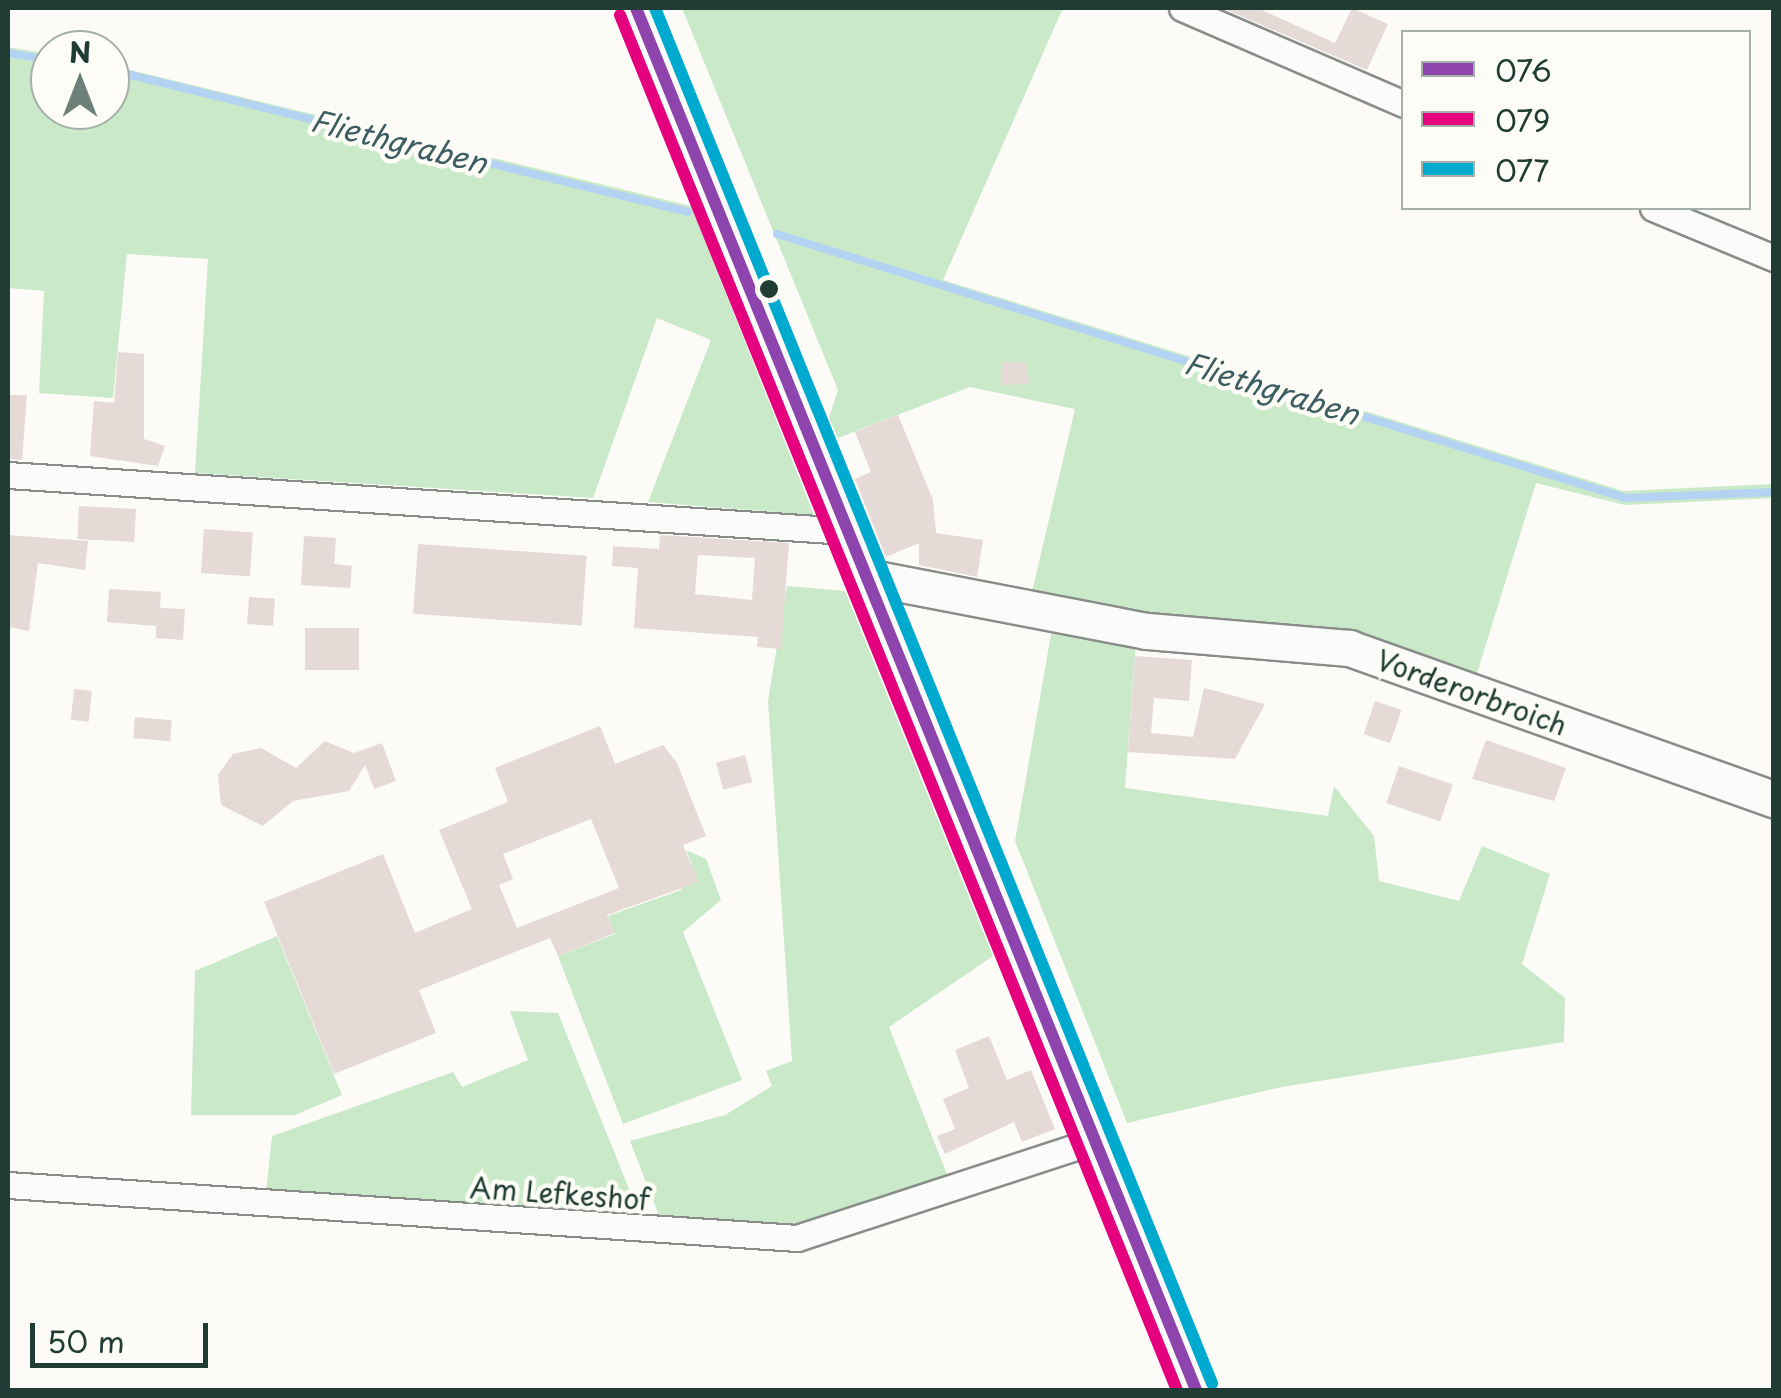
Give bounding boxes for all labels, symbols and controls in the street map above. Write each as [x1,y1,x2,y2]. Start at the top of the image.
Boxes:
north arrow [30,30,130,130]
text: N [69,30,91,73]
legend [1401,30,1751,210]
text: 076 [1495,47,1552,92]
text: 079 [1495,97,1550,142]
water label: Fliethgraben [307,102,491,180]
text: 077 [1495,147,1549,192]
unlabelled marker [759,279,779,299]
water label: Fliethgraben [1181,344,1363,432]
street label: Vorderorbroich [1372,642,1572,742]
street label: Am Lefkeshof [468,1170,652,1216]
scale bar [35,1303,212,1365]
text: 50 m [47,1318,125,1363]

